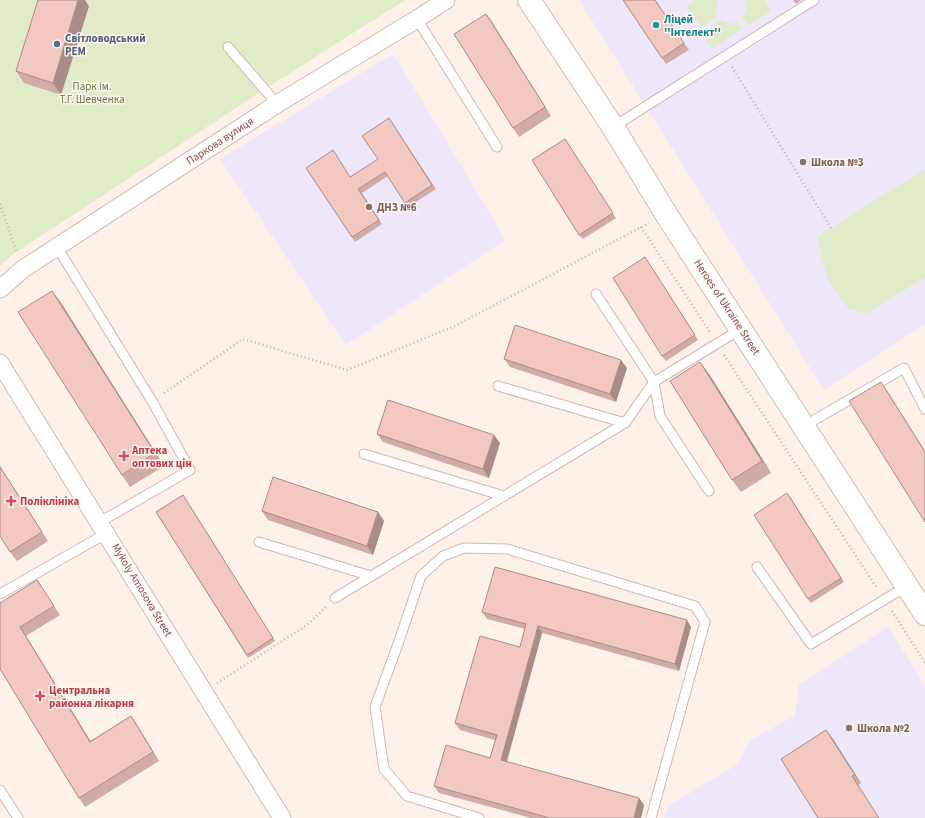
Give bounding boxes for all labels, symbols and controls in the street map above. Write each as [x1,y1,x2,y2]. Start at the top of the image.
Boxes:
place label: Ліцей ''Інтелект'' [663,12,721,40]
marker: Ліцей ''Інтелект'' [651,20,661,30]
place label: Світловодський РЕМ [65,31,146,59]
marker: Світловодський РЕМ [52,39,62,49]
park label: Парк ім. Т.Г. Шевченка [59,79,125,107]
street label: Паркова вулиця [183,114,257,168]
place label: Школа №3 [811,155,864,170]
marker: Школа №3 [798,157,808,167]
place label: ДНЗ №6 [377,200,417,215]
marker: ДНЗ №6 [364,202,374,212]
street label: Heroes of Ukraine Street [690,256,764,358]
place label: Аптека оптових цін [131,443,192,471]
marker: Аптека оптових цін [119,451,129,461]
place label: Поліклініка [20,494,79,509]
marker: Поліклініка [5,495,17,507]
street label: Mykoly Amosova Street [108,541,176,640]
place label: Центральна районна лікарня [49,683,134,711]
marker: Центральна районна лікарня [34,690,46,702]
place label: Школа №2 [857,721,910,736]
marker: Школа №2 [844,723,854,733]

